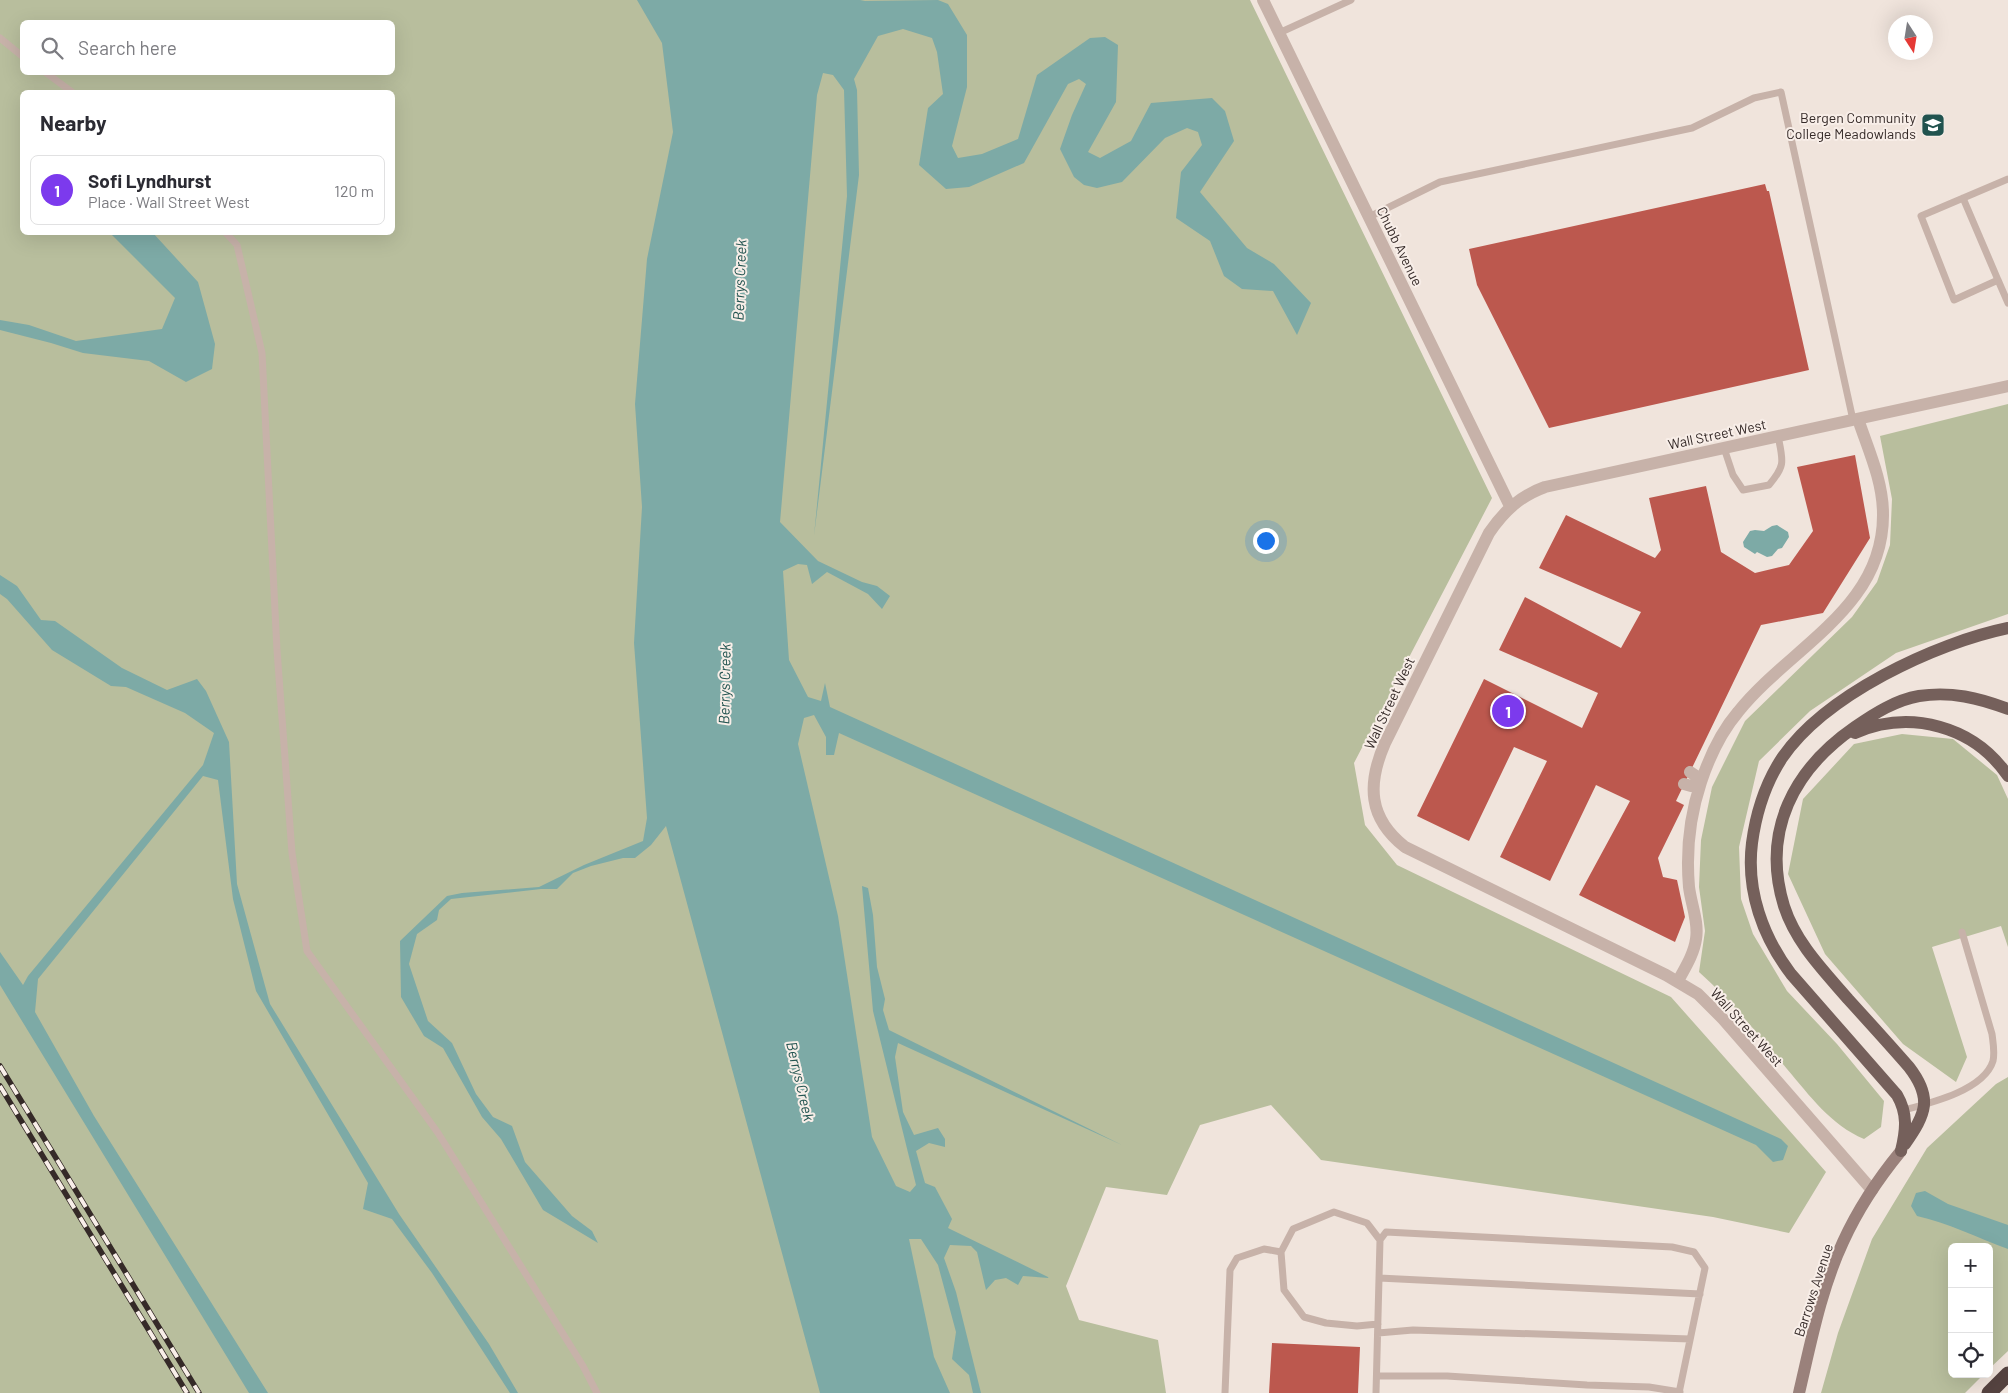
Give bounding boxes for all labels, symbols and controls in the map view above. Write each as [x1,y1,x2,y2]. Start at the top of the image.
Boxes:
north arrow [1888,15,1933,60]
search box [20,20,395,75]
icon: search [38,34,66,62]
text: Search here [78,36,177,59]
place label: Bergen Community College Meadowlands [1786,109,1917,142]
text: Nearby [40,110,106,135]
school or university icon: Bergen Community College Meadowlands [1920,112,1946,138]
text: Sofi Lyndhurst [88,169,211,192]
text: 1 [54,181,60,200]
text: 120 m [334,181,374,200]
text: Place · Wall Street West [88,192,250,211]
street label: Chubb Avenue [1373,204,1427,288]
water label: Berrys Creek [729,239,749,321]
street label: Wall Street West [1666,415,1768,453]
your location [1253,528,1279,554]
water label: Berrys Creek [714,643,734,725]
street label: Wall Street West [1360,654,1418,752]
pin: 1 [1492,692,1524,730]
street label: Wall Street West [1707,984,1787,1070]
water label: Berrys Creek [783,1040,819,1123]
street label: Barrows Avenue [1790,1241,1836,1339]
map controls [1948,1243,1993,1378]
button: + [1948,1243,1993,1288]
button: − [1948,1288,1993,1333]
button: locate [1948,1333,1993,1378]

